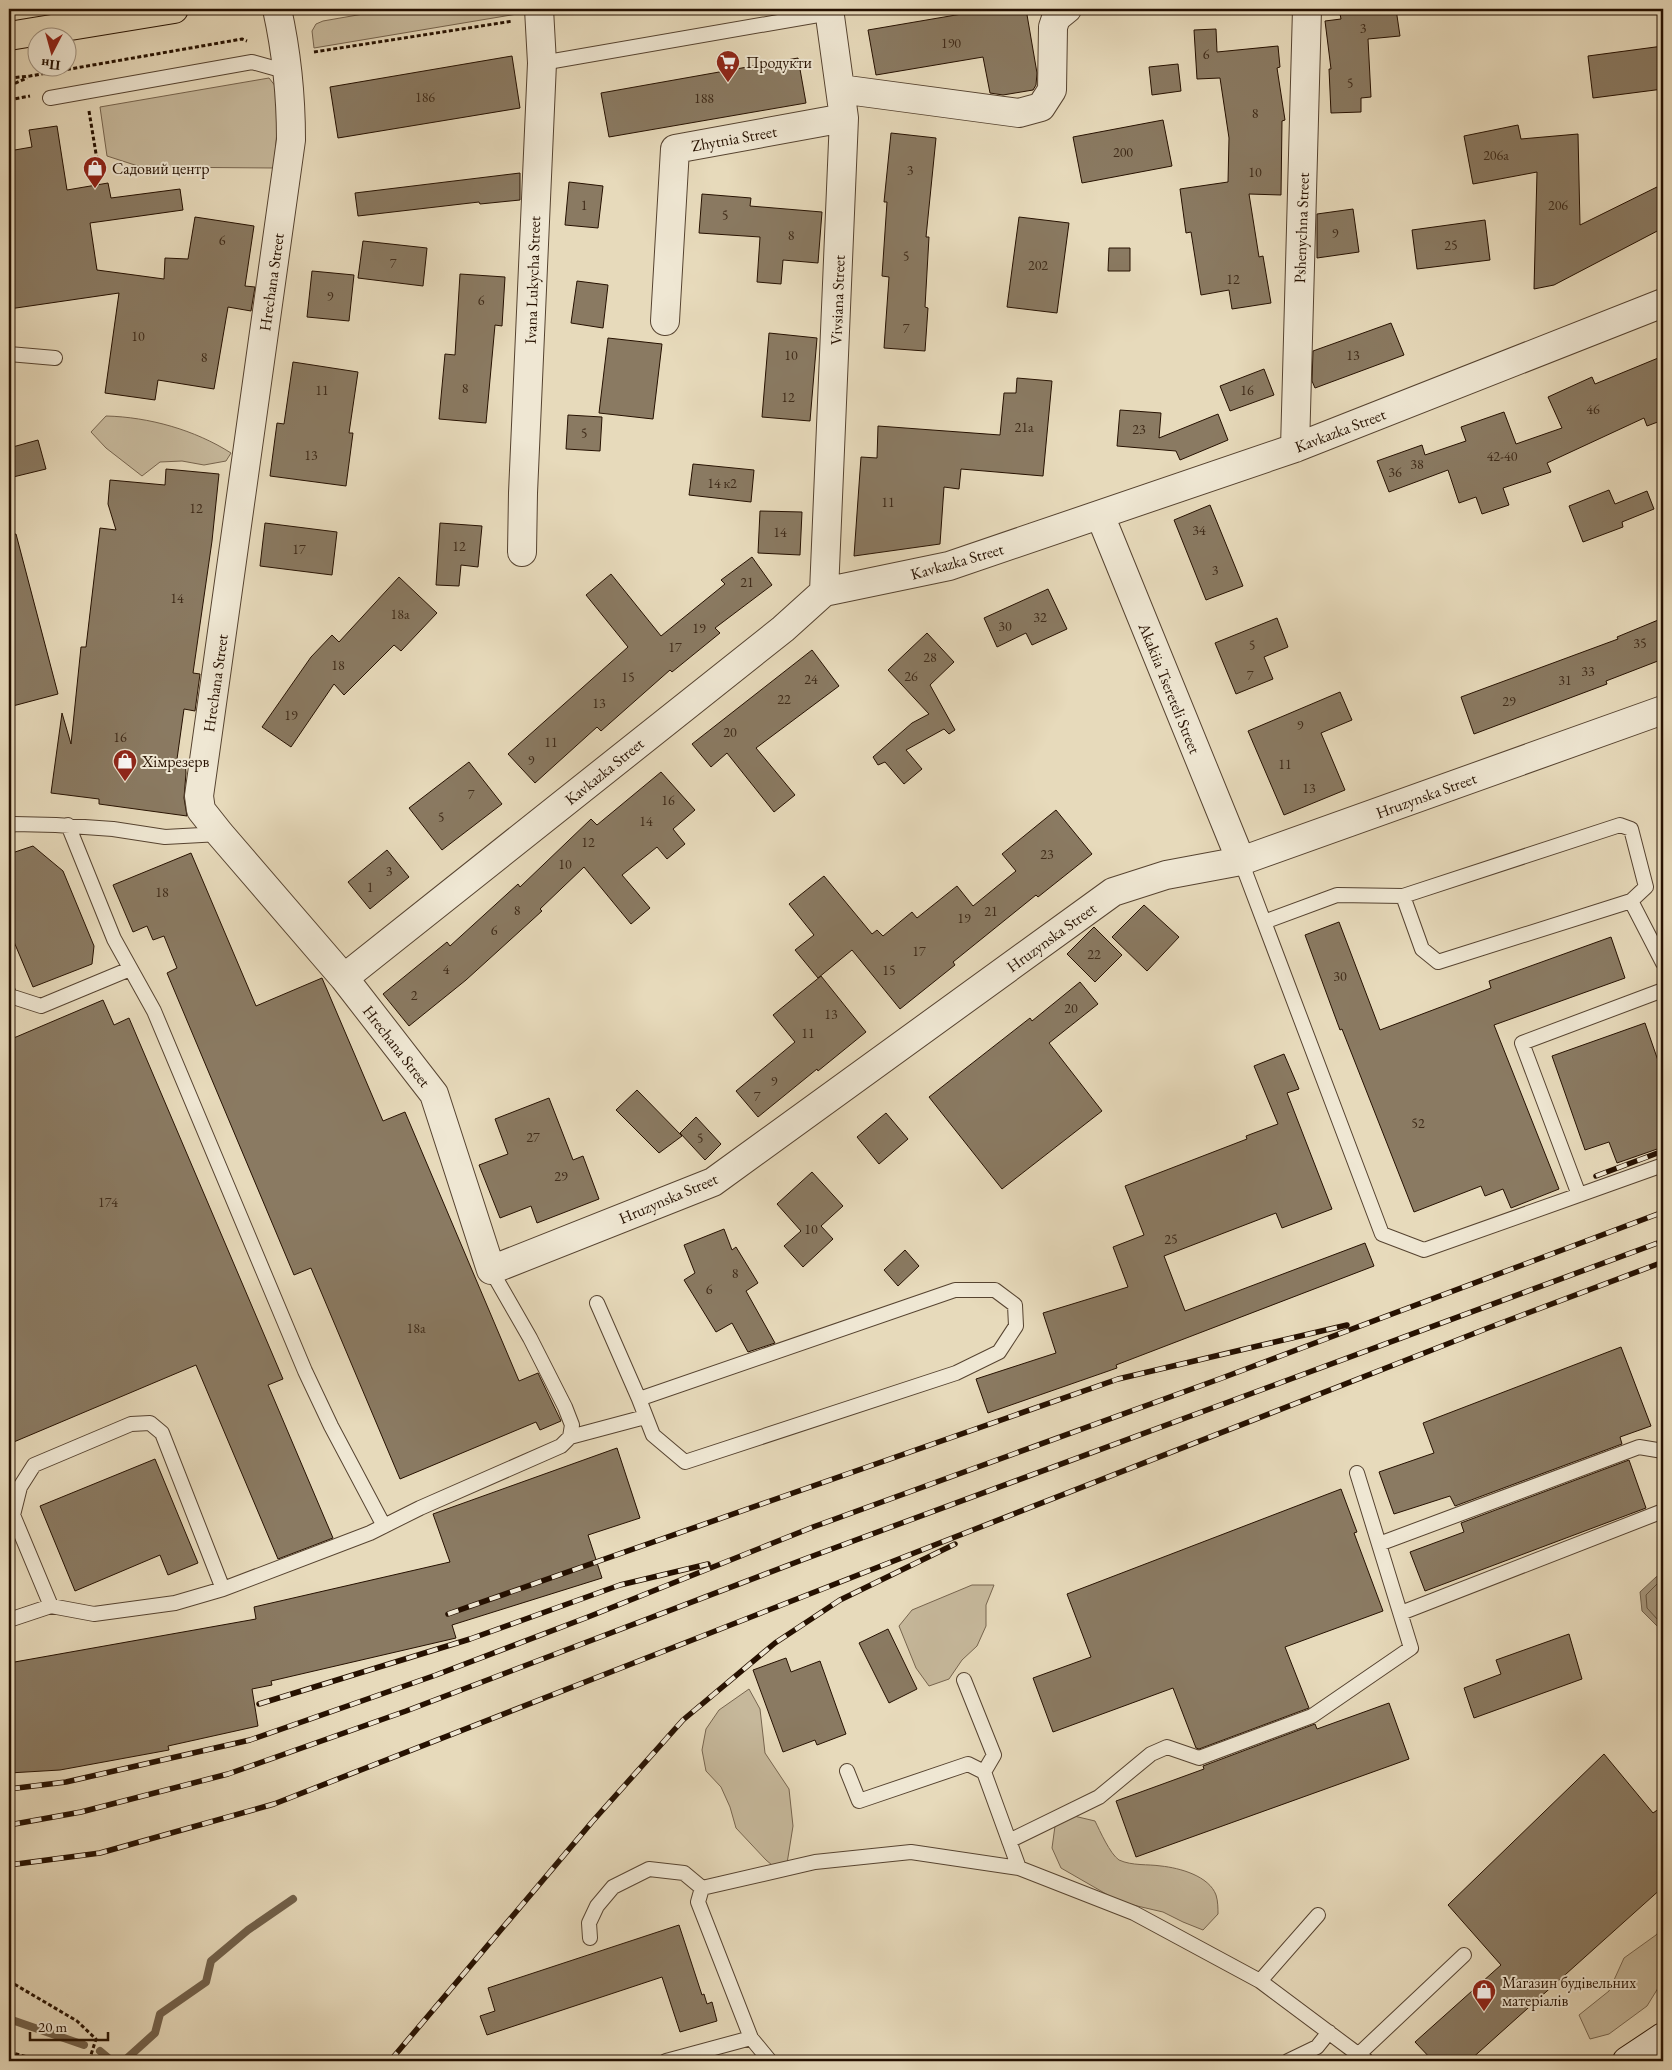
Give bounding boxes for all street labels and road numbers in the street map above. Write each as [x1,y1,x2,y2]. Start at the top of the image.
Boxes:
street label: Zhytnia Street [690,121,778,156]
street label: Pshenychna Street [1289,172,1314,284]
street label: Ivana Lukycha Street [520,216,545,344]
street label: Hrechana Street [254,232,289,332]
street label: Vivsiana Street [825,255,850,345]
street label: Kavkazka Street [1292,403,1389,457]
street label: Kavkazka Street [908,538,1006,585]
street label: Akakiia Tsereteli Street [1133,619,1205,757]
street label: Hrechana Street [198,633,233,733]
street label: Kavkazka Street [560,733,648,810]
street label: Hruzynska Street [1373,768,1479,823]
street label: Hruzynska Street [1002,898,1100,977]
street label: Hrechana Street [358,1001,435,1092]
street label: Hruzynska Street [615,1168,721,1229]

